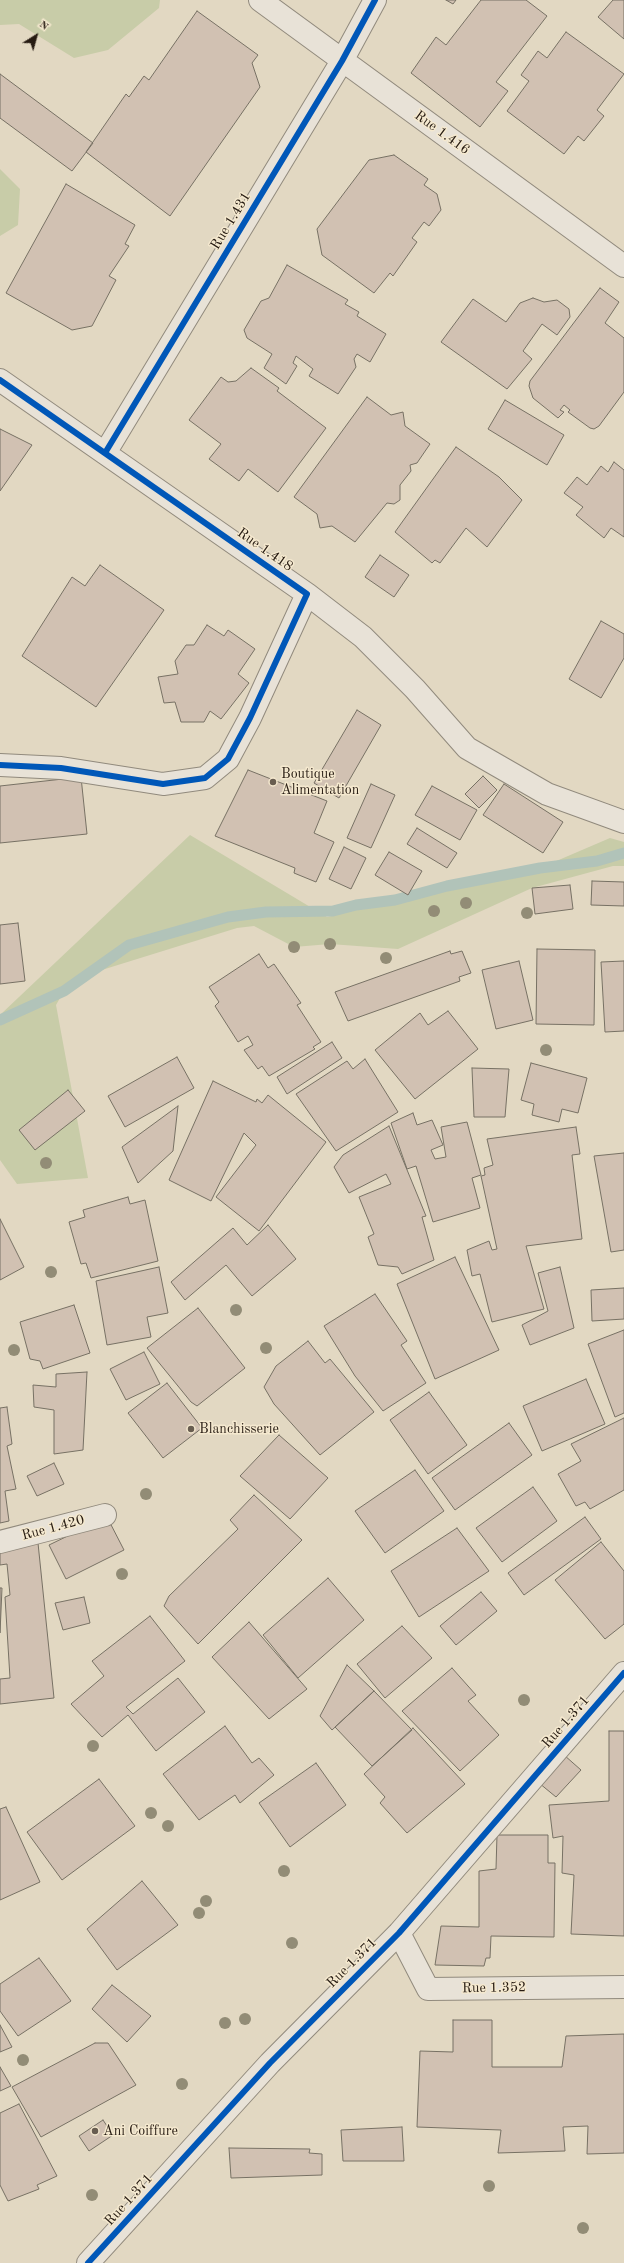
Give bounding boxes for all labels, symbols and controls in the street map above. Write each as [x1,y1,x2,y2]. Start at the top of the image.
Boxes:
north arrow [16,16,56,56]
text: N [37,19,50,33]
street label: Rue 1.416 [411,107,473,159]
street label: Rue 1.431 [207,189,255,253]
street label: Rue 1.418 [234,525,296,575]
place label: Boutique Alimentation [281,766,359,798]
marker: Boutique Alimentation [268,777,278,787]
place label: Blanchisserie [199,1421,279,1437]
marker: Blanchisserie [186,1424,196,1434]
street label: Rue 1.420 [20,1512,86,1544]
street label: Rue 1.371 [539,1692,593,1752]
street label: Rue 1.371 [323,1934,381,1992]
street label: Rue 1.352 [462,1979,526,1997]
place label: Ani Coiffure [103,2123,178,2139]
marker: Ani Coiffure [90,2126,100,2136]
street label: Rue 1.371 [101,2171,157,2229]

